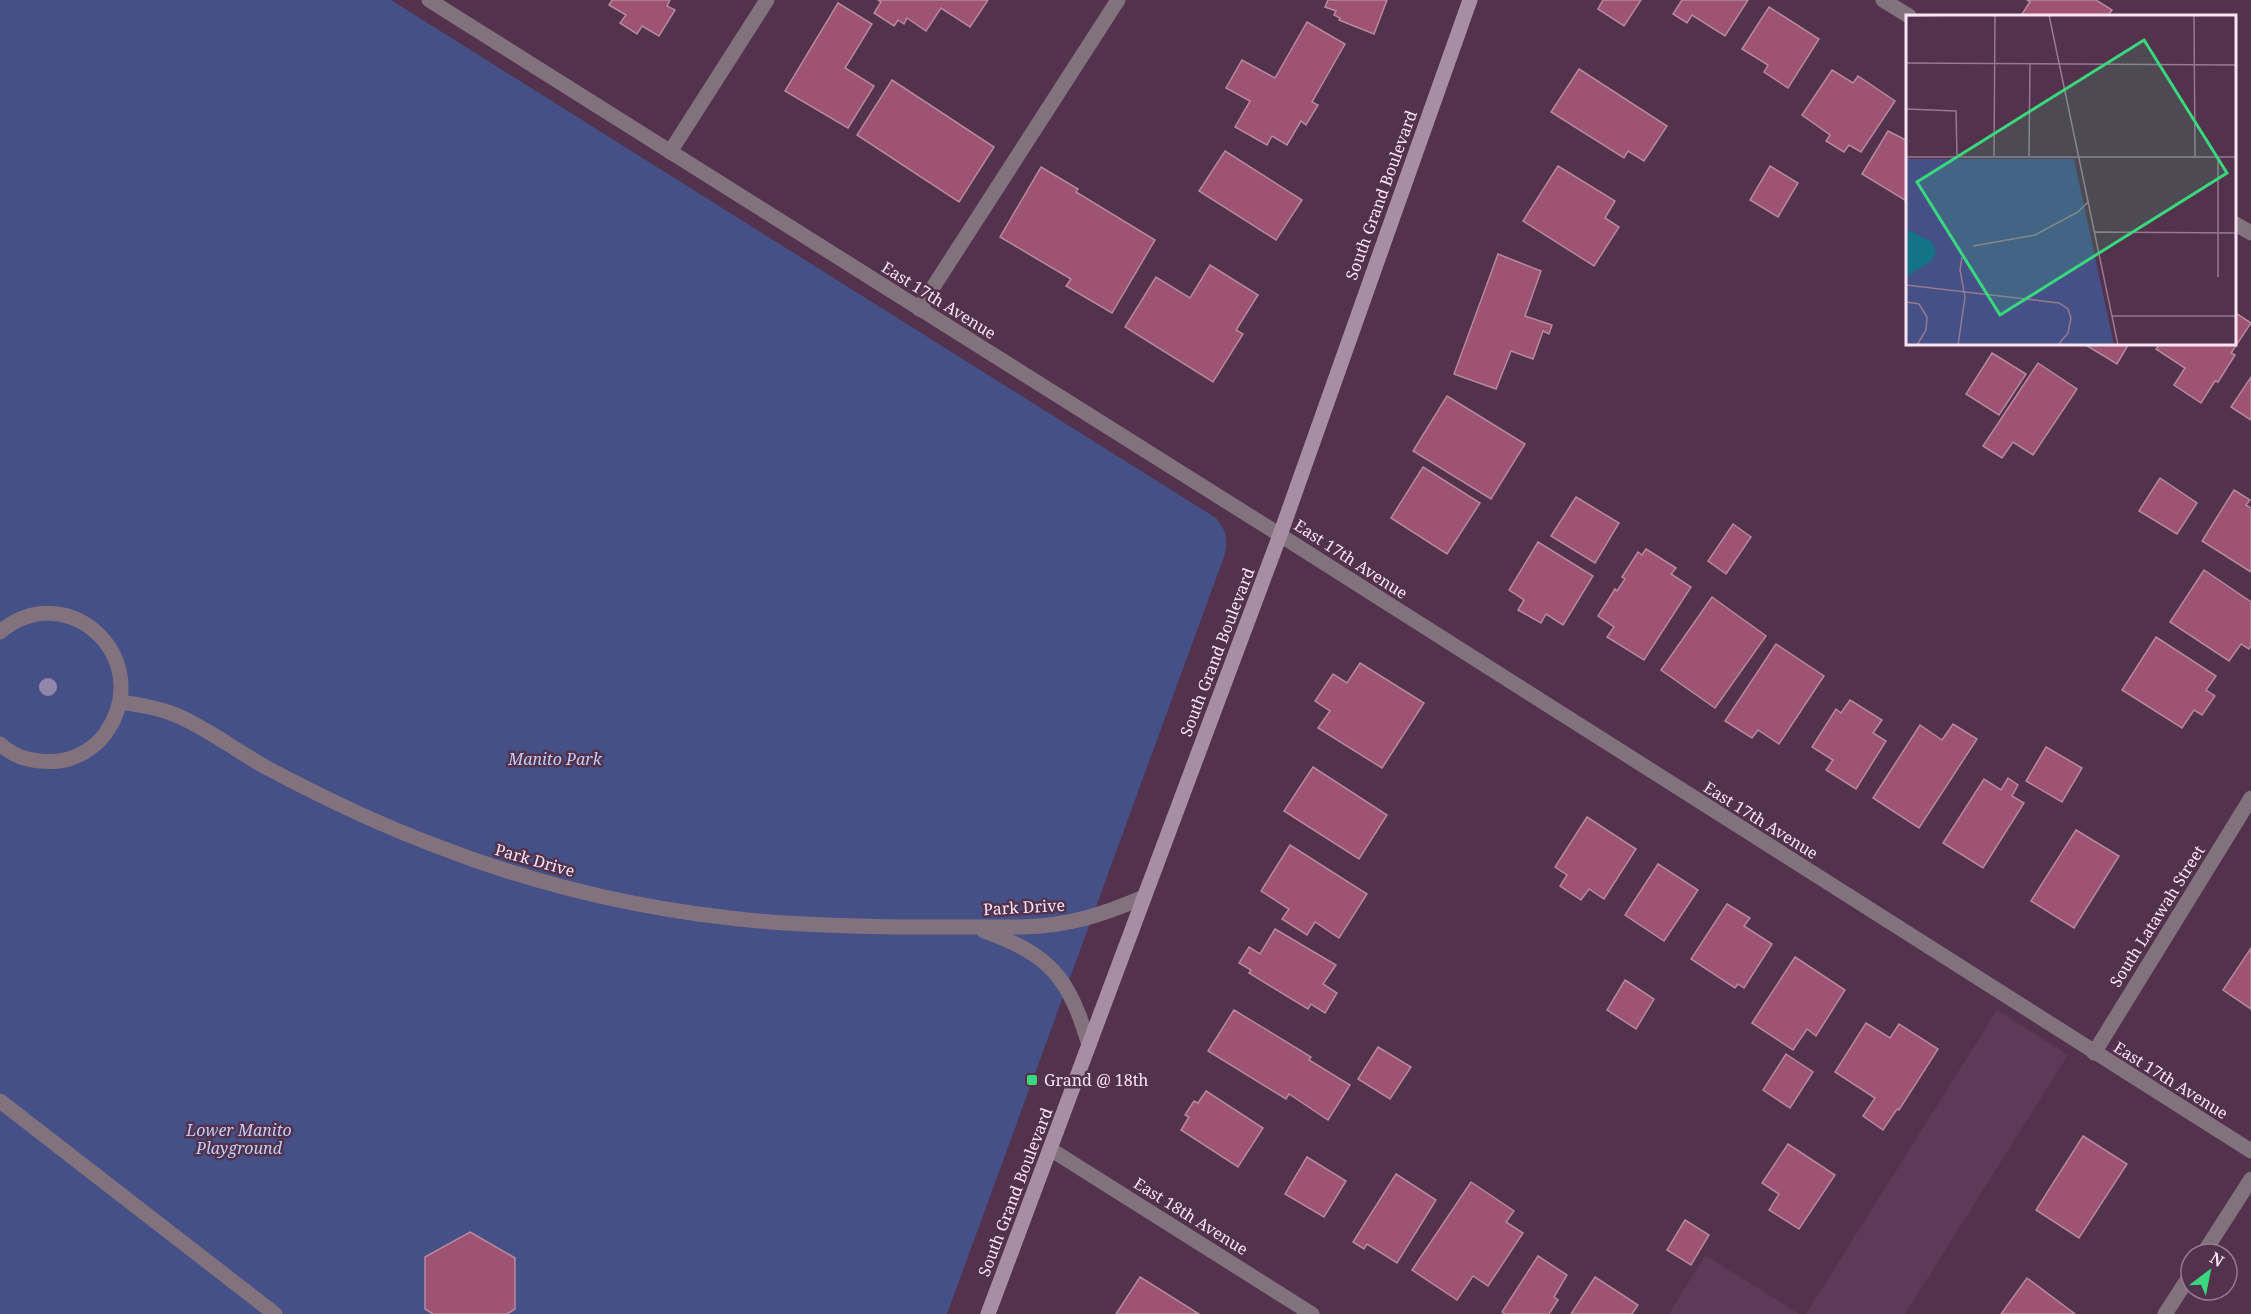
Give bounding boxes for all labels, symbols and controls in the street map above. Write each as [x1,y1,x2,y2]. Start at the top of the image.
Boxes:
inset map [1906,15,2236,345]
street label: South Grand Boulevard [1340,107,1422,283]
street label: East 17th Avenue [878,256,1000,344]
street label: East 17th Avenue [1290,514,1412,604]
street label: South Grand Boulevard [1175,564,1259,740]
park label: Manito Park [507,748,603,770]
street label: East 17th Avenue [1700,776,1822,864]
street label: Park Drive [493,838,577,882]
street label: South Latawah Street [2104,841,2210,991]
street label: Park Drive [983,894,1065,920]
street label: East 17th Avenue [2110,1036,2232,1124]
place label: Grand @ 18th [1044,1069,1149,1091]
marker: Grand @ 18th [1025,1073,1039,1087]
street label: South Grand Boulevard [973,1104,1057,1280]
park label: Lower Manito Playground [185,1119,292,1159]
street label: East 18th Avenue [1130,1172,1252,1260]
north arrow [2179,1242,2239,1302]
text: N [2206,1247,2228,1272]

